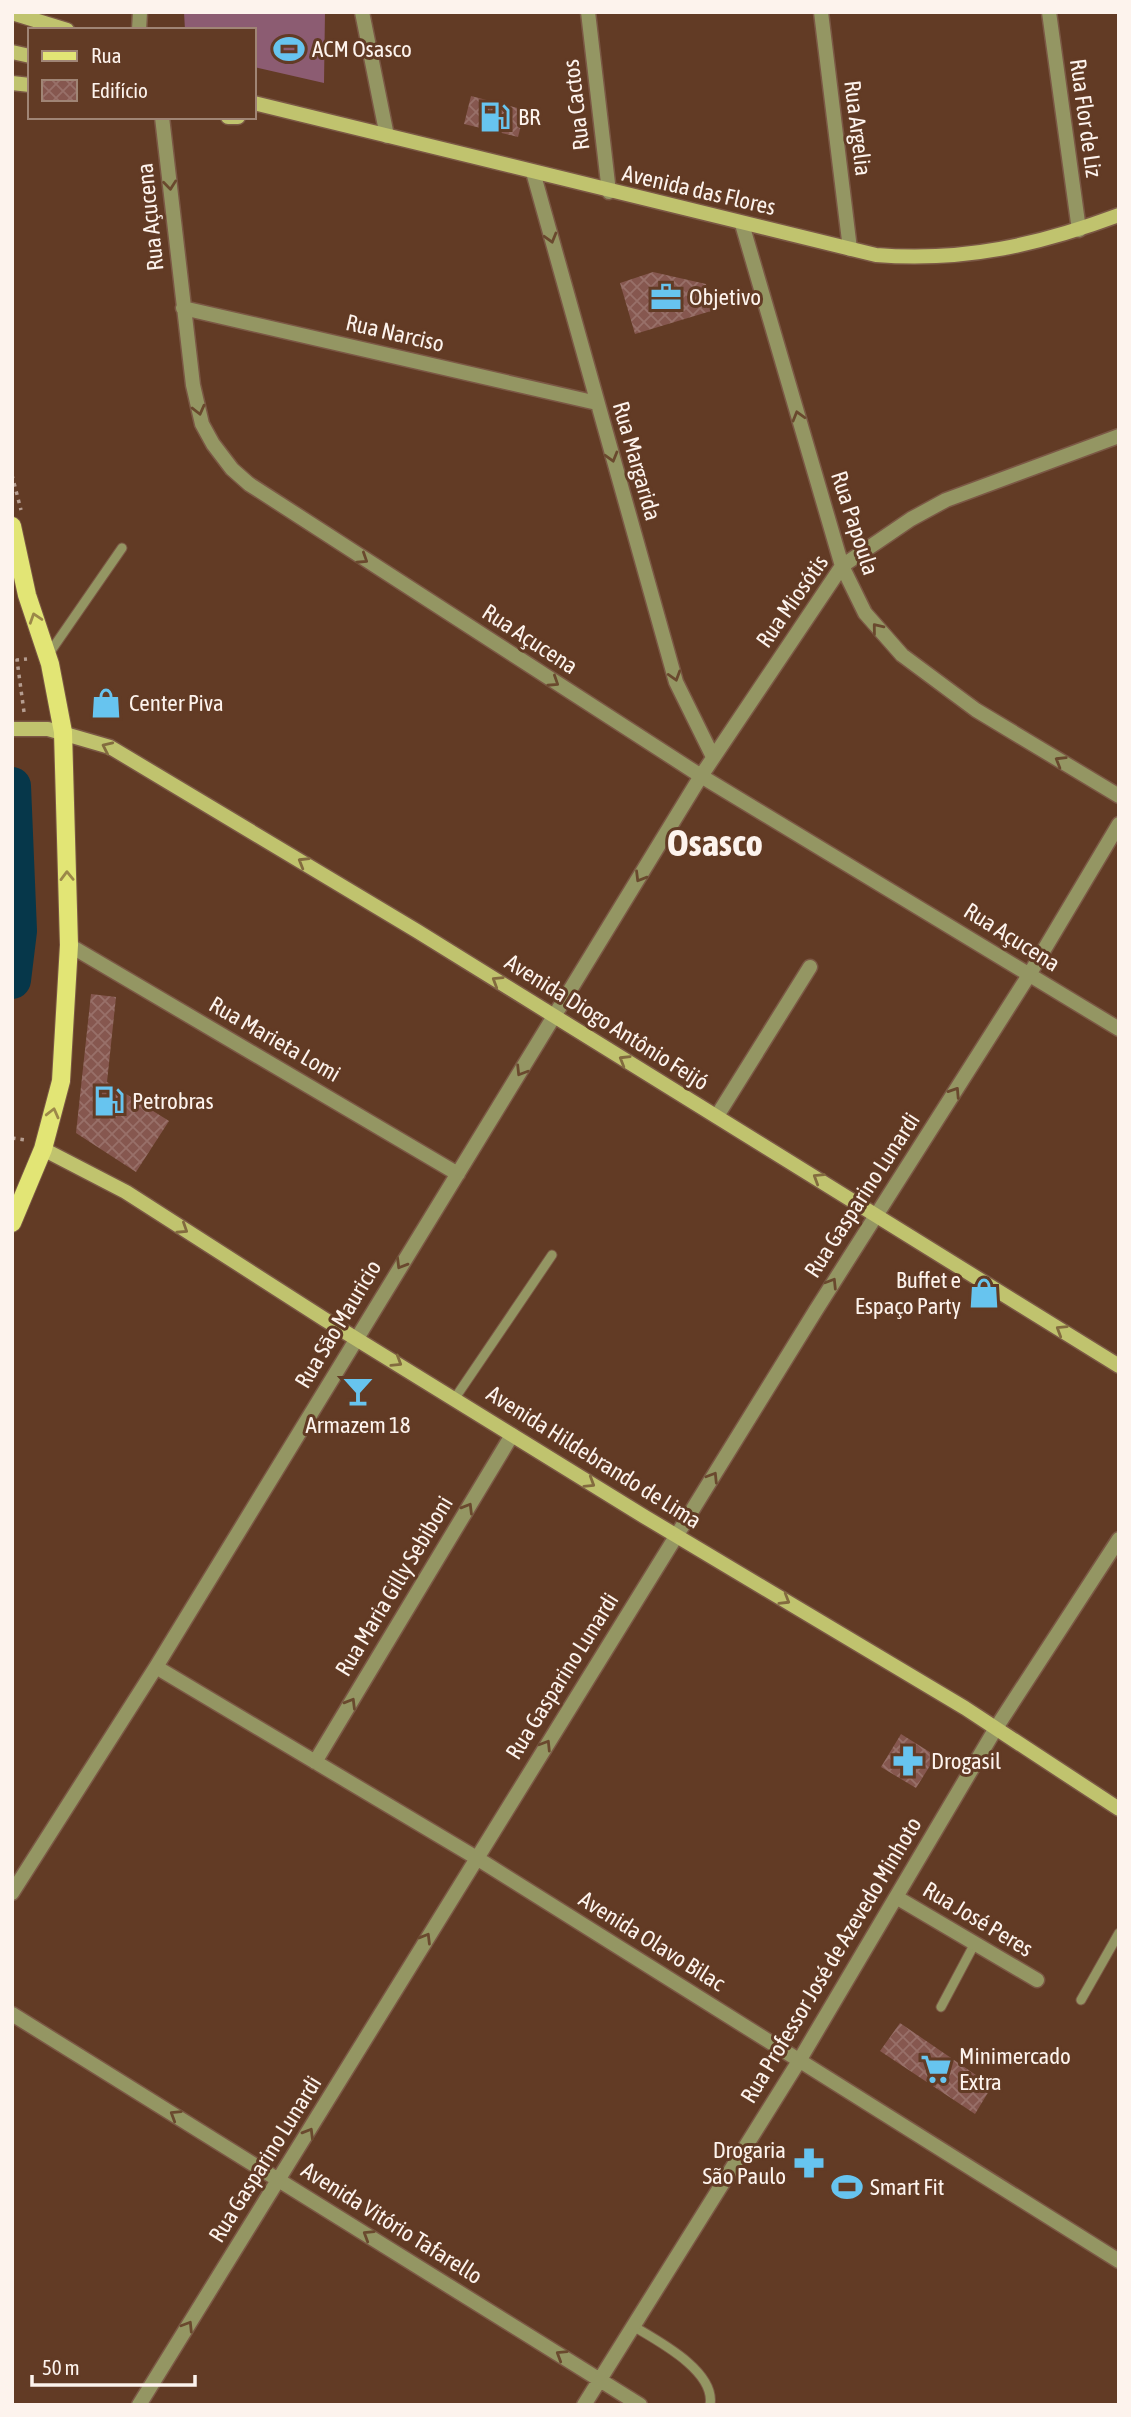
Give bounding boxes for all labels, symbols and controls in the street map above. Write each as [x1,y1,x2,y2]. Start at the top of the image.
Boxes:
legend [28,28,256,119]
sports icon: ACM Osasco [272,32,306,66]
place label: ACM Osasco [312,36,412,62]
text: Rua [91,43,121,67]
street label: Rua Flor de Liz [1065,57,1107,179]
street label: Rua Cactos [558,58,594,152]
text: Edifício [91,78,148,102]
street label: Rua Argelia [839,79,877,177]
fuel station icon: BR [478,100,512,134]
place label: BR [518,104,541,130]
street label: Avenida das Flores [620,160,778,220]
street label: Rua Açucena [131,162,169,272]
one-way arrow [162,179,177,191]
one-way arrow [543,232,557,244]
office icon: Objetivo [649,280,683,314]
place label: Objetivo [689,284,761,310]
street label: Rua Narciso [343,309,447,357]
street label: Rua Margarida [608,399,666,523]
one-way arrow [191,404,205,416]
one-way arrow [792,410,807,422]
one-way arrow [604,451,619,463]
street label: Rua Papoula [826,468,884,578]
one-way arrow [356,550,369,563]
street label: Rua Miosótis [751,550,833,652]
street label: Rua Açucena [478,599,582,679]
one-way arrow [28,613,43,625]
one-way arrow [872,623,885,636]
one-way arrow [667,669,681,682]
one-way arrow [547,674,560,687]
shop icon: Center Piva [89,686,123,720]
place label: Center Piva [129,690,224,716]
one-way arrow [102,741,114,755]
one-way arrow [1055,756,1068,769]
district label: Osasco [667,821,763,864]
one-way arrow [298,857,311,870]
one-way arrow [635,869,648,882]
one-way arrow [60,871,75,882]
street label: Rua Açucena [959,897,1065,977]
street label: Avenida Diogo Antônio Feijó [500,949,714,1095]
one-way arrow [491,977,504,990]
street label: Rua Marieta Lomi [205,991,345,1087]
one-way arrow [618,1055,631,1068]
one-way arrow [517,1063,530,1076]
fuel station icon: Petrobras [92,1084,126,1118]
one-way arrow [946,1086,959,1099]
place label: Petrobras [132,1088,214,1114]
one-way arrow [45,1107,59,1119]
street label: Rua Gasparino Lunardi [799,1108,925,1282]
one-way arrow [812,1174,825,1187]
one-way arrow [176,1221,189,1234]
street label: Rua São Mauricio [290,1255,386,1393]
one-way arrow [397,1256,410,1269]
place label: Buffet e Espaço Party [855,1267,961,1319]
shop icon: Buffet e Espaço Party [967,1276,1001,1310]
one-way arrow [824,1278,837,1291]
one-way arrow [1056,1326,1069,1339]
one-way arrow [390,1354,403,1367]
bar icon: Armazem 18 [341,1374,375,1408]
street label: Avenida Hildebrando de Lima [482,1380,706,1534]
place label: Armazem 18 [305,1412,411,1438]
one-way arrow [705,1472,718,1485]
one-way arrow [583,1474,596,1487]
street label: Rua Maria Gilly Sebiboni [330,1491,458,1681]
one-way arrow [460,1503,473,1516]
street label: Rua Gasparino Lunardi [500,1588,624,1764]
one-way arrow [777,1592,790,1605]
one-way arrow [342,1698,355,1711]
one-way arrow [537,1740,550,1753]
pharmacy icon: Drogasil [891,1744,925,1778]
place label: Drogasil [931,1748,1001,1774]
street label: Rua Professor José de Azevedo Minhoto [735,1813,927,2107]
street label: Rua José Peres [919,1876,1037,1962]
street label: Avenida Olavo Bilac [574,1886,730,1997]
one-way arrow [418,1933,431,1946]
place label: Minimercado Extra [959,2043,1071,2095]
supermarket icon: Minimercado Extra [919,2052,953,2086]
street label: Rua Gasparino Lunardi [203,2071,327,2247]
one-way arrow [170,2111,183,2124]
one-way arrow [300,2128,313,2141]
place label: Drogaria São Paulo [702,2137,786,2189]
pharmacy icon: Drogaria São Paulo [792,2146,826,2180]
street label: Avenida Vitório Tafarello [297,2157,487,2289]
sports icon: Smart Fit [830,2170,864,2204]
place label: Smart Fit [870,2174,944,2200]
one-way arrow [363,2231,376,2244]
one-way arrow [180,2321,193,2334]
scale bar [32,2344,194,2388]
one-way arrow [556,2351,569,2364]
text: 50 m [42,2355,80,2379]

